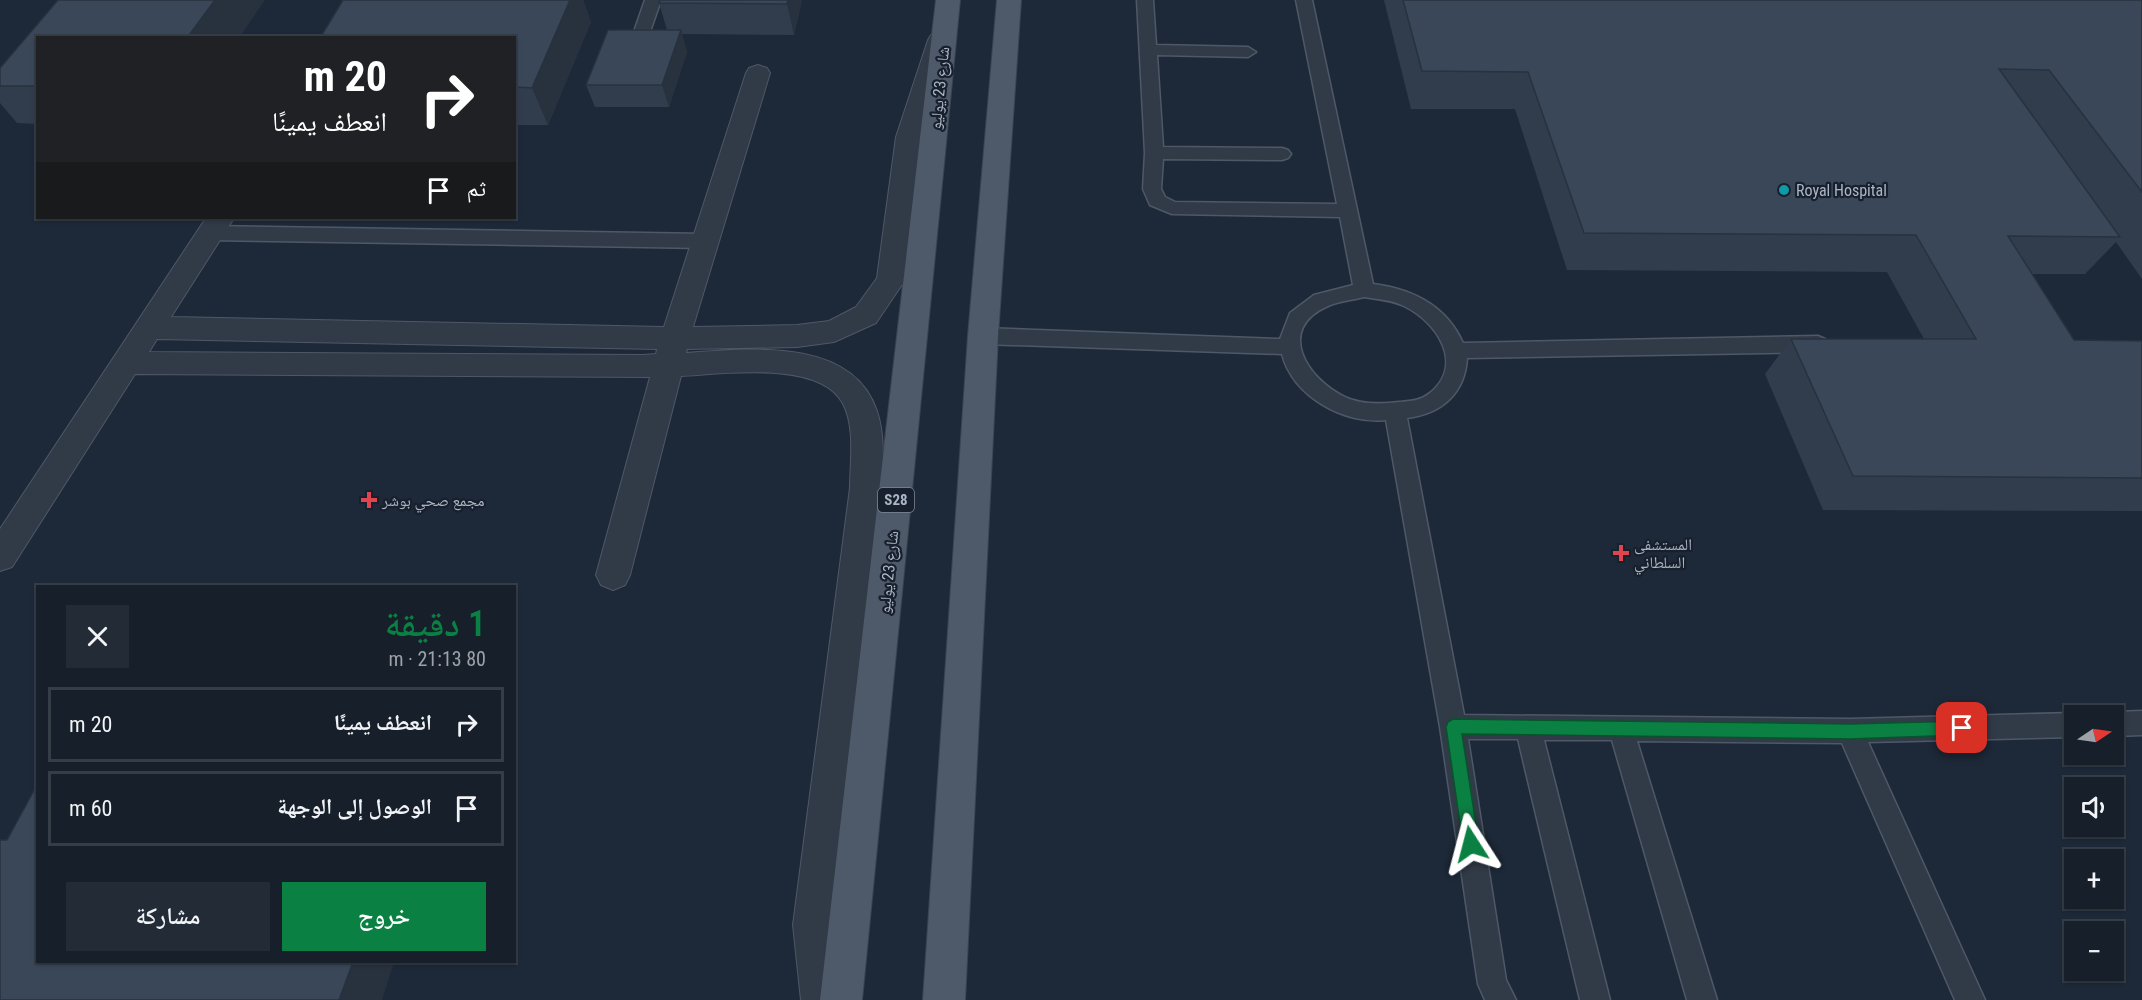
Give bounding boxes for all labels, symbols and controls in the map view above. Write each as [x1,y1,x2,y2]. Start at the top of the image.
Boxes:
street label: شارع 23 يوليو [926,46,954,131]
text: 20 m [304,52,387,101]
icon: right [408,60,486,138]
text: انعطف يمينًا [272,106,387,138]
icon: arrive [422,174,455,207]
text: ثم [467,176,486,201]
place label: Royal Hospital [1796,181,1887,200]
marker: Royal Hospital [1777,183,1791,197]
road number: S28 [878,488,914,512]
marker: مجمع صحي بوشر [360,491,378,509]
place label: مجمع صحي بوشر [381,491,485,513]
street label: شارع 23 يوليو [875,530,903,615]
place label: المستشفى السلطاني [1634,535,1692,575]
marker: المستشفى السلطاني [1612,544,1630,562]
text: 1 دقيقة [385,603,486,645]
button: close [66,605,129,668]
text: 80 m · 21:13 [388,647,486,671]
pin [1936,702,1987,753]
north arrow [2064,705,2124,765]
map controls [2064,705,2124,981]
icon: right [450,708,483,741]
text: انعطف يمينًا [334,710,432,735]
icon: arrive [1945,711,1978,744]
text: 20 m [69,712,112,737]
button: sound [2064,777,2124,837]
icon: arrive [450,792,483,825]
text: الوصول إلى الوجهة [277,794,432,819]
text: 60 m [69,796,112,821]
position arrow [1439,812,1503,876]
button: + [2064,849,2124,909]
button: مشاركة [66,882,270,951]
button: خروج [282,882,486,951]
button: − [2064,921,2124,981]

